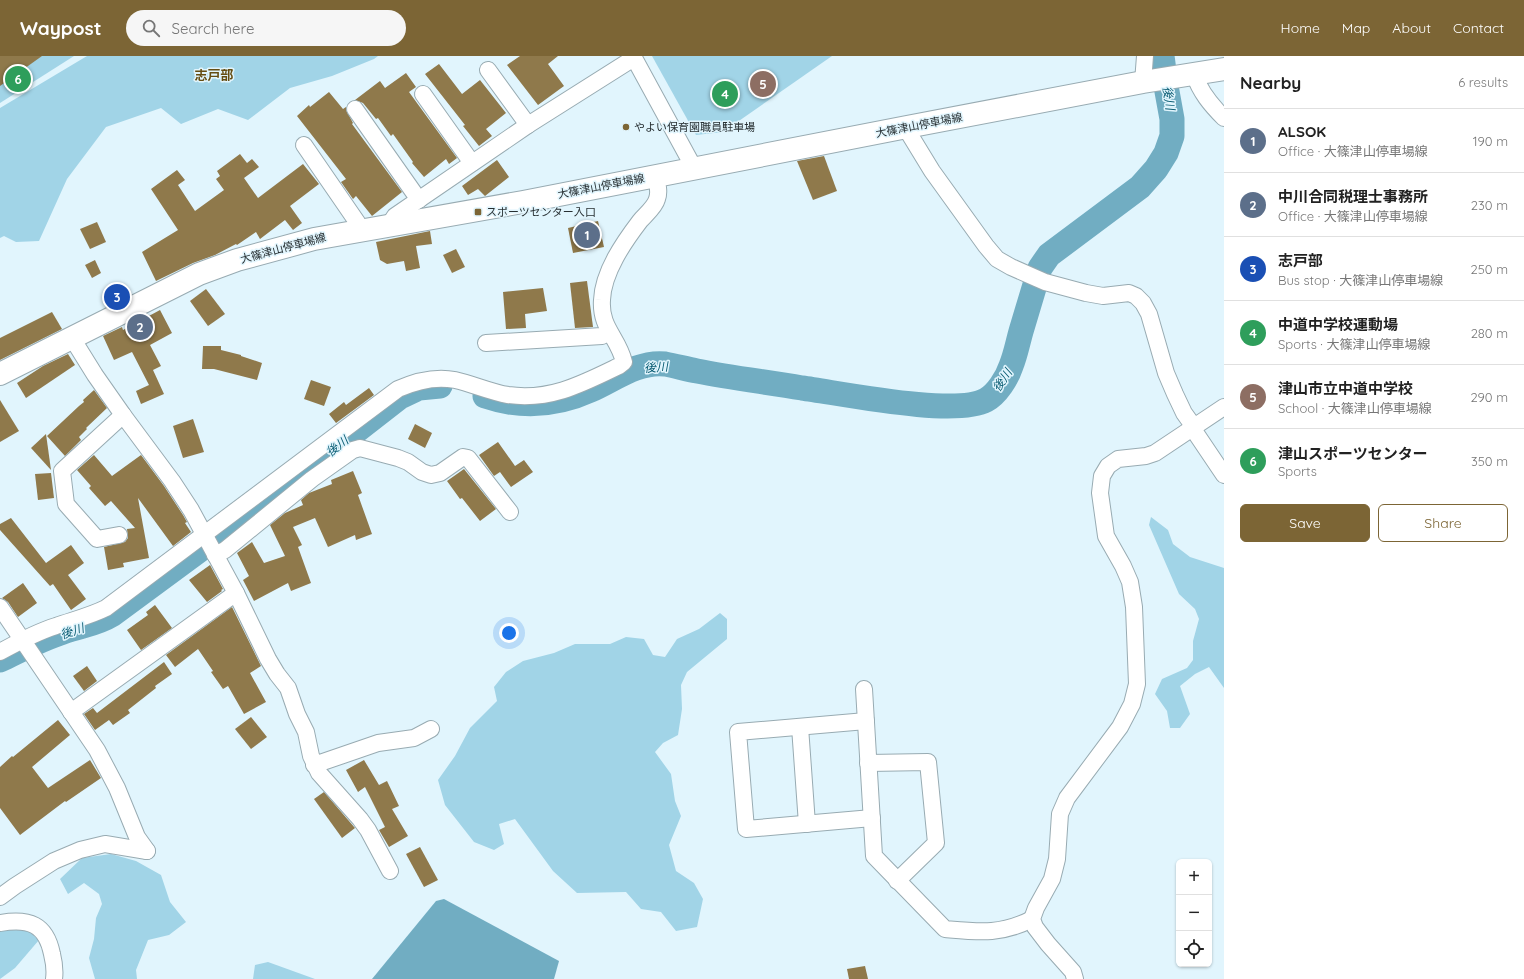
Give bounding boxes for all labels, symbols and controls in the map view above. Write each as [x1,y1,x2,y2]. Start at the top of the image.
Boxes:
search box [126,10,406,46]
text: Waypost [20,16,102,40]
icon: search [140,17,162,39]
text: Search here [172,19,254,38]
text: Home [1281,19,1320,37]
text: Map [1342,19,1370,37]
text: About [1392,19,1431,37]
text: Contact [1453,19,1504,37]
pin: 6 [5,64,31,94]
district label: 志戸部 [194,67,234,83]
pin: 5 [750,69,776,99]
text: Nearby [1240,72,1301,93]
text: 6 results [1458,74,1508,90]
pin: 4 [712,79,738,109]
water label: 後川 [1160,85,1179,113]
street label: 大篠津山停車場線 [874,110,964,140]
place label: やよい保育園職員駐車場 [634,120,755,134]
marker: やよい保育園職員駐車場 [621,122,631,132]
text: ALSOK [1278,122,1326,141]
text: 1 [1250,133,1256,149]
text: 190 m [1473,133,1508,149]
text: Office · 大篠津山停車場線 [1278,143,1428,159]
street label: 大篠津山停車場線 [556,171,646,201]
text: 中川合同税理士事務所 [1278,187,1428,206]
text: 2 [1249,197,1257,213]
text: 230 m [1471,197,1508,213]
place label: スポーツセンター入口 [486,205,596,219]
marker: スポーツセンター入口 [473,207,483,217]
text: Office · 大篠津山停車場線 [1278,208,1428,224]
pin: 1 [574,220,600,250]
street label: 大篠津山停車場線 [239,230,327,266]
text: 志戸部 [1278,251,1323,270]
text: 3 [1250,261,1256,277]
text: 250 m [1471,261,1508,277]
text: Bus stop · 大篠津山停車場線 [1278,272,1443,288]
pin: 3 [104,282,130,312]
pin: 2 [127,312,153,342]
text: 中道中学校運動場 [1278,315,1398,334]
text: 4 [1249,325,1257,341]
text: 280 m [1471,325,1508,341]
text: Sports · 大篠津山停車場線 [1278,336,1430,352]
water label: 後川 [643,359,670,375]
water label: 後川 [989,364,1016,394]
text: 津山市立中道中学校 [1278,379,1413,398]
text: 5 [1249,389,1257,405]
text: 290 m [1470,389,1508,405]
text: School · 大篠津山停車場線 [1278,400,1432,416]
water label: 後川 [323,431,353,459]
text: 津山スポーツセンター [1278,444,1428,463]
text: 6 [1249,453,1257,469]
text: 350 m [1471,453,1508,469]
text: Sports [1278,463,1317,479]
button: Save [1240,504,1370,542]
button: Share [1378,504,1508,542]
water label: 後川 [58,620,88,642]
your location [499,623,519,643]
map controls [1176,859,1212,967]
button: + [1176,859,1212,895]
button: − [1176,895,1212,931]
button: locate [1176,931,1212,967]

